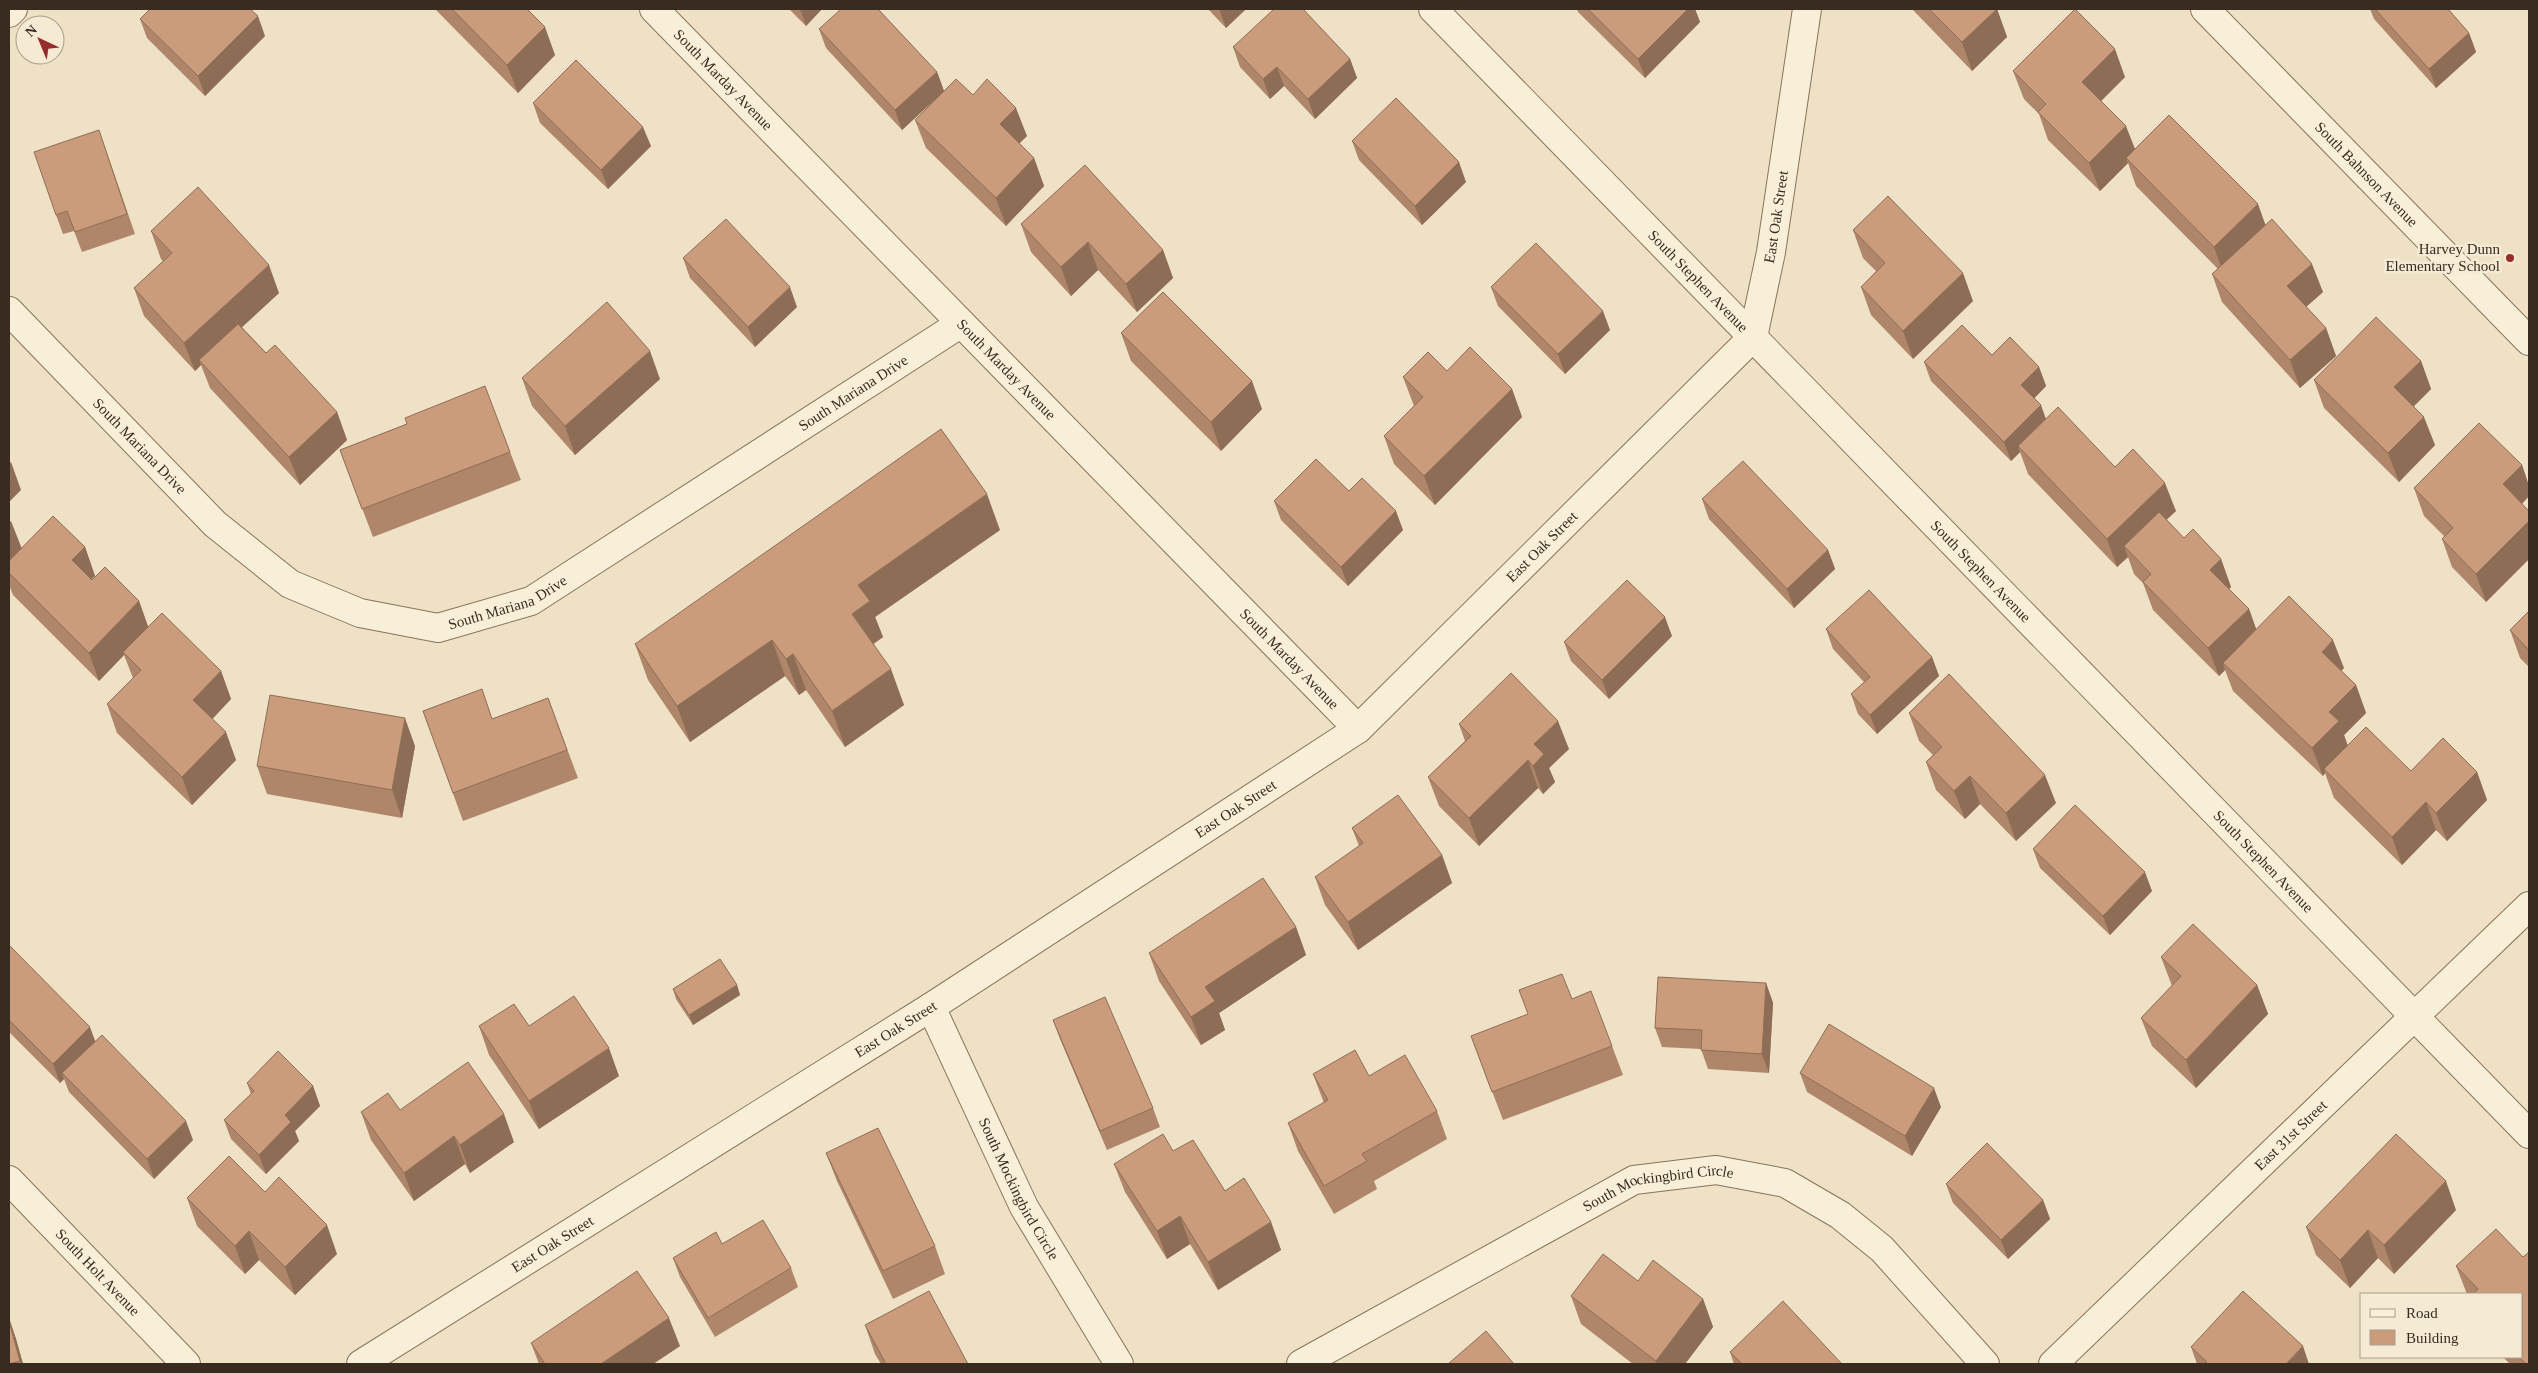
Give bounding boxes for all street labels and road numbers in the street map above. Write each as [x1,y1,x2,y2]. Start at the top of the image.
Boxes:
street label: South Marday Avenue [671,26,776,134]
street label: South Bahnson Avenue [2312,119,2421,230]
street label: East Oak Street [1761,169,1791,265]
street label: South Stephen Avenue [1645,227,1751,336]
street label: South Marday Avenue [954,316,1059,423]
street label: South Mariana Drive [796,352,911,434]
street label: South Mariana Drive [90,395,190,497]
street label: East Oak Street [1503,507,1581,585]
street label: South Stephen Avenue [1928,517,2034,626]
street label: South Mariana Drive [446,572,570,633]
street label: South Marday Avenue [1237,605,1342,713]
street label: East Oak Street [1192,776,1280,841]
street label: South Stephen Avenue [2210,807,2317,916]
street label: East Oak Street [852,997,940,1061]
street label: East 31st Street [2252,1096,2331,1173]
street label: South Mockingbird Circle [976,1115,1062,1263]
street label: South Mockingbird Circle [1580,1162,1735,1215]
street label: East Oak Street [509,1212,597,1276]
street label: South Holt Avenue [52,1226,143,1319]

